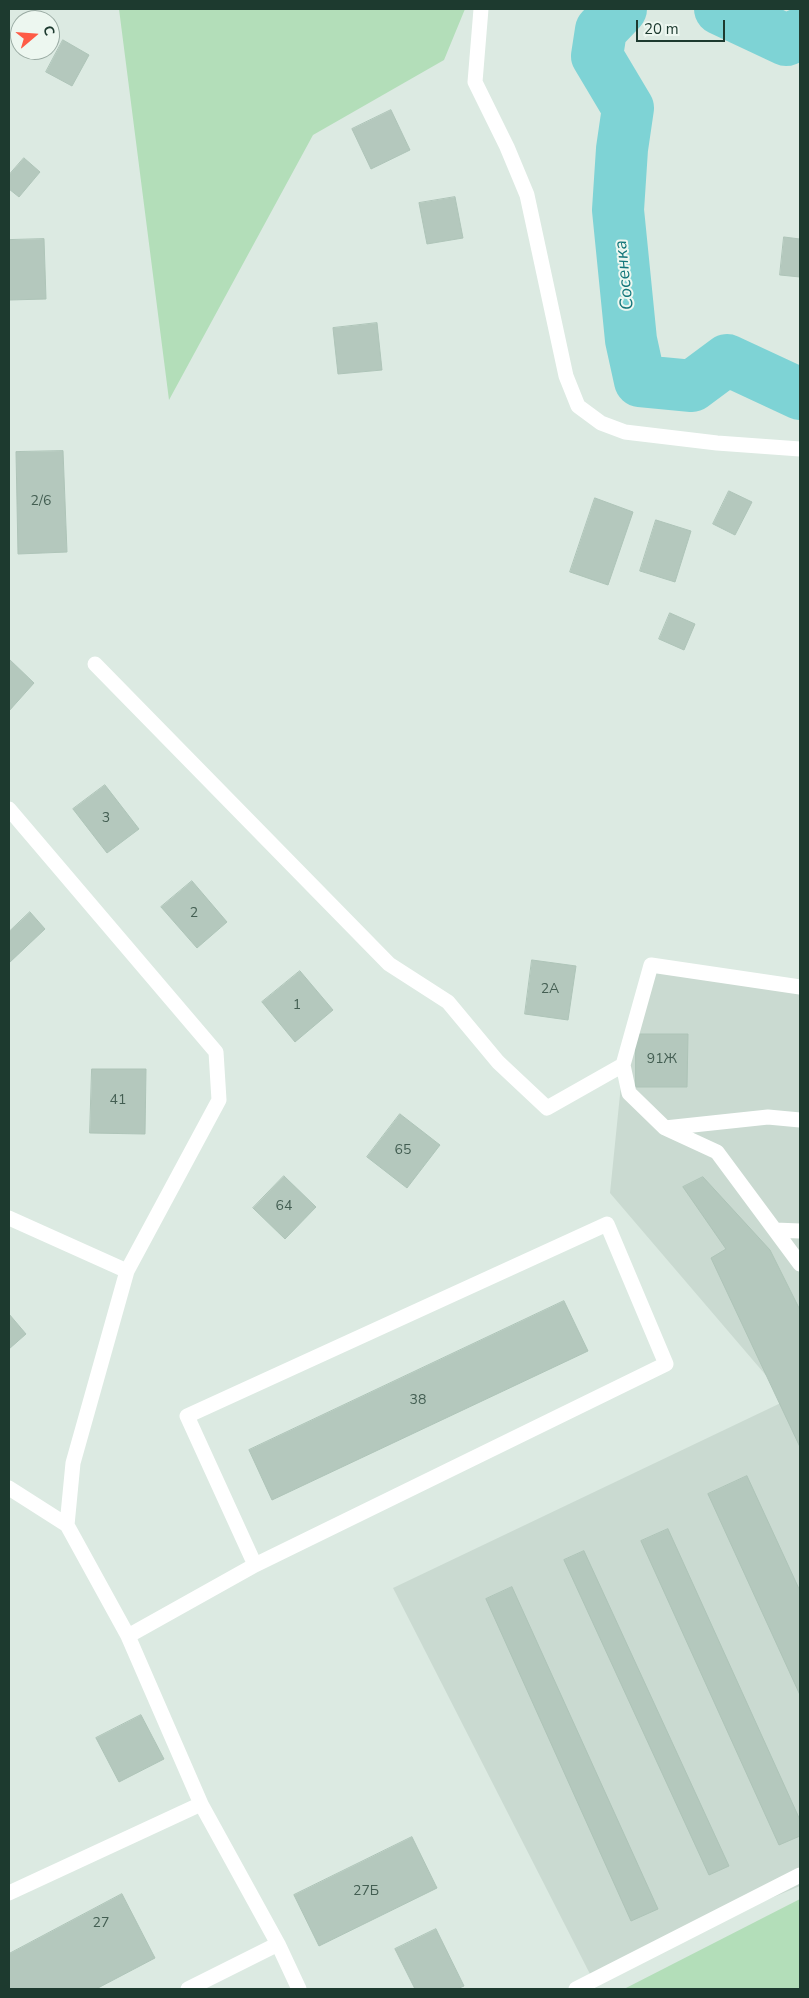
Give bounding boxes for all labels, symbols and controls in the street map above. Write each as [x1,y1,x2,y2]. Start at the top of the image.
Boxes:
north arrow [10,10,60,60]
scale bar [639,10,728,42]
text: 20 m [644,19,679,39]
text: С [38,23,59,38]
water label: Сосенка [611,239,639,311]
house number: 2/6 [31,494,51,510]
house number: 3 [102,811,110,827]
house number: 2 [190,906,198,922]
house number: 2А [541,982,559,998]
house number: 1 [293,998,301,1014]
house number: 91Ж [647,1052,677,1068]
house number: 41 [110,1093,126,1109]
house number: 65 [395,1143,411,1159]
house number: 64 [276,1199,292,1215]
house number: 38 [410,1393,426,1409]
house number: 27Б [353,1884,379,1900]
house number: 27 [93,1916,109,1932]

